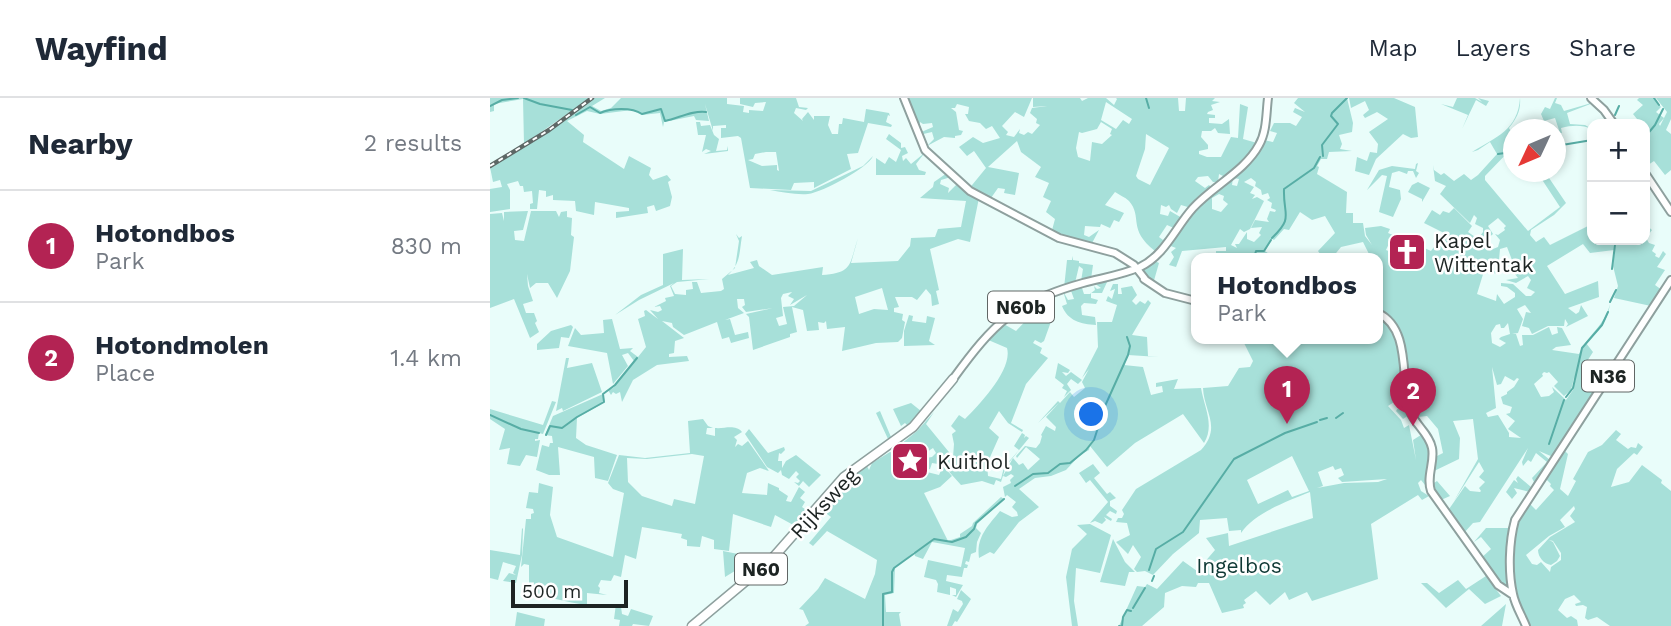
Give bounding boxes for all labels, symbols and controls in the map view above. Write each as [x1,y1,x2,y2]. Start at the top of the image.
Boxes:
text: Wayfind [35,29,168,68]
text: Map [1369,34,1417,62]
text: Layers [1455,34,1531,62]
text: Share [1569,34,1636,62]
north arrow [1503,119,1566,182]
map controls [1587,119,1650,245]
button: + [1587,119,1650,182]
text: Nearby [28,126,133,161]
text: 2 results [364,130,462,157]
button: − [1587,182,1650,245]
text: Hotondbos [95,218,235,248]
place label: Kapel Wittentak [1434,228,1534,277]
church icon: Kapel Wittentak [1386,231,1428,273]
text: 1 [46,233,56,260]
text: 830 m [391,233,462,260]
text: Park [95,248,144,275]
popup [1191,253,1383,344]
text: Hotondbos [1217,270,1357,300]
road number: N60b [988,292,1054,322]
text: Park [1217,300,1267,327]
text: Hotondmolen [95,330,269,360]
text: 2 [44,345,58,372]
text: 1.4 km [390,345,462,372]
text: Place [95,360,155,387]
road number: N36 [1582,360,1634,392]
pin: 1 [1264,366,1310,424]
pin: 2 [1390,368,1436,426]
your location [1074,397,1108,431]
place icon: Kuithol [889,440,931,482]
place label: Kuithol [937,449,1010,474]
street label: Rijksweg [785,462,864,544]
park label: Ingelbos [1196,553,1282,578]
road number: N60 [735,554,787,584]
scale bar [511,577,628,609]
text: 500 m [522,580,581,603]

